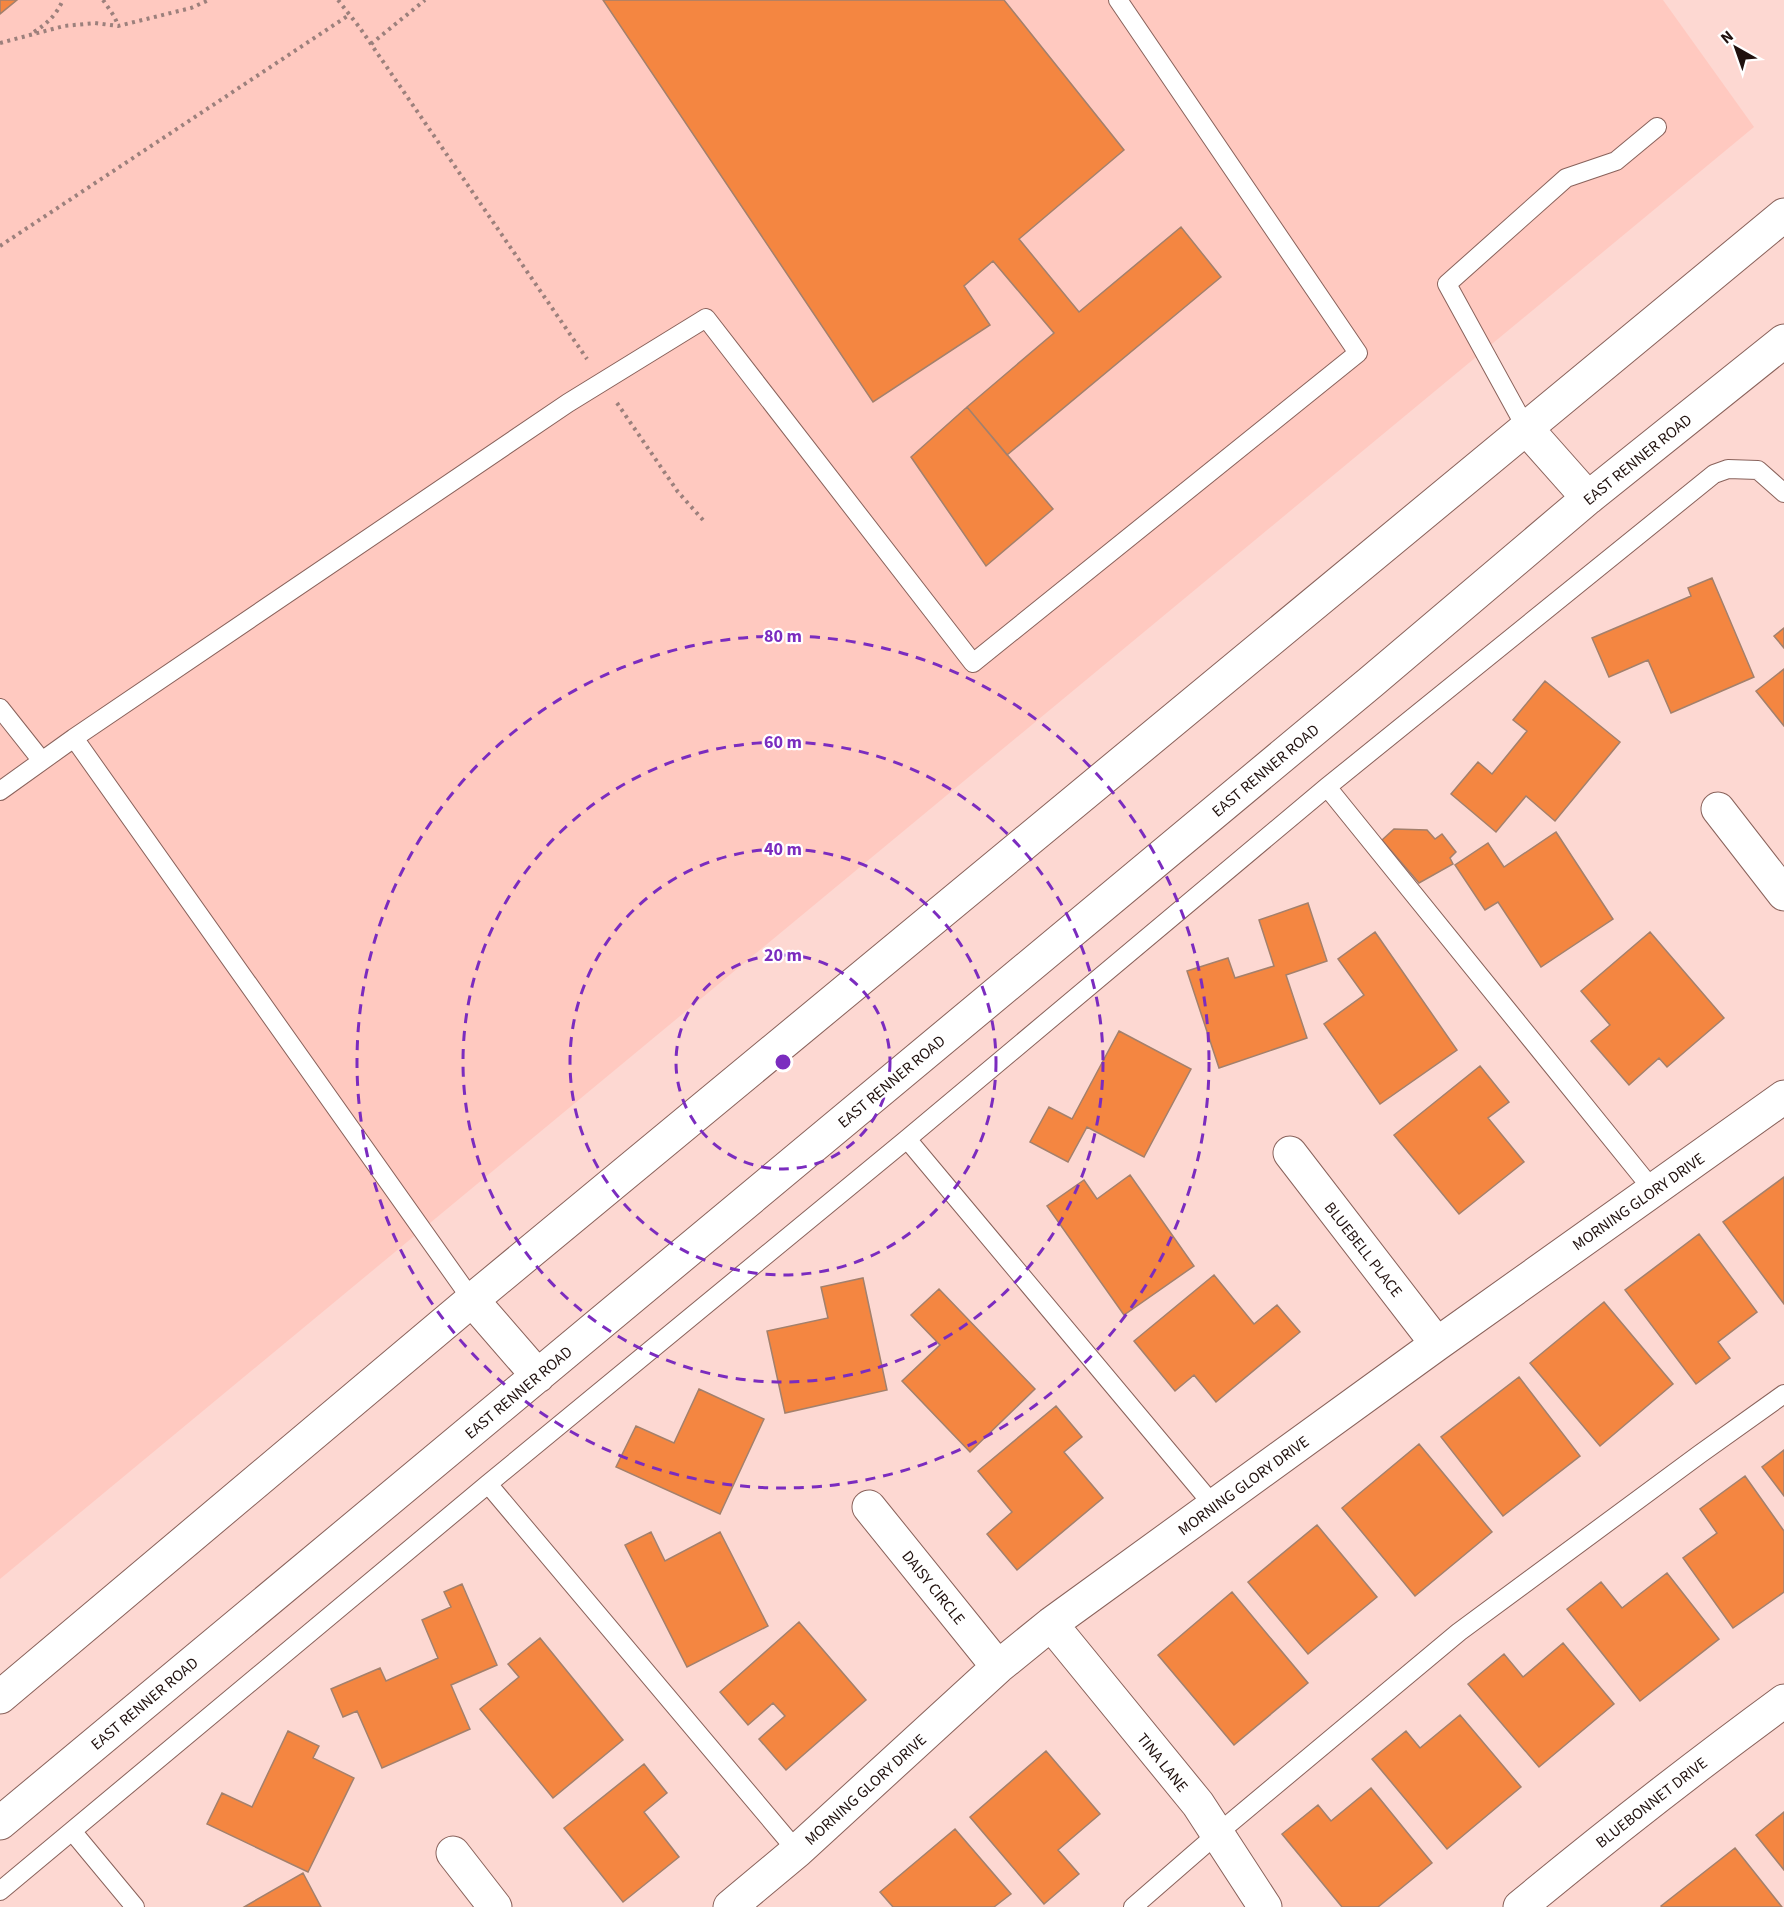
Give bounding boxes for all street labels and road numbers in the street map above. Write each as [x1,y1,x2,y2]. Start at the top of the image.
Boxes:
street label: EAST RENNER ROAD [1579,409,1697,511]
street label: EAST RENNER ROAD [1207,719,1324,822]
street label: EAST RENNER ROAD [833,1030,950,1133]
street label: MORNING GLORY DRIVE [1568,1148,1709,1256]
street label: BLUEBELL PLACE [1319,1198,1407,1302]
street label: EAST RENNER ROAD [460,1341,577,1444]
street label: MORNING GLORY DRIVE [1174,1431,1314,1541]
street label: DAISY CIRCLE [897,1546,970,1629]
street label: EAST RENNER ROAD [86,1652,203,1755]
street label: TINA LANE [1132,1728,1193,1797]
street label: MORNING GLORY DRIVE [800,1729,931,1850]
street label: BLUEBONNET DRIVE [1591,1752,1712,1853]

